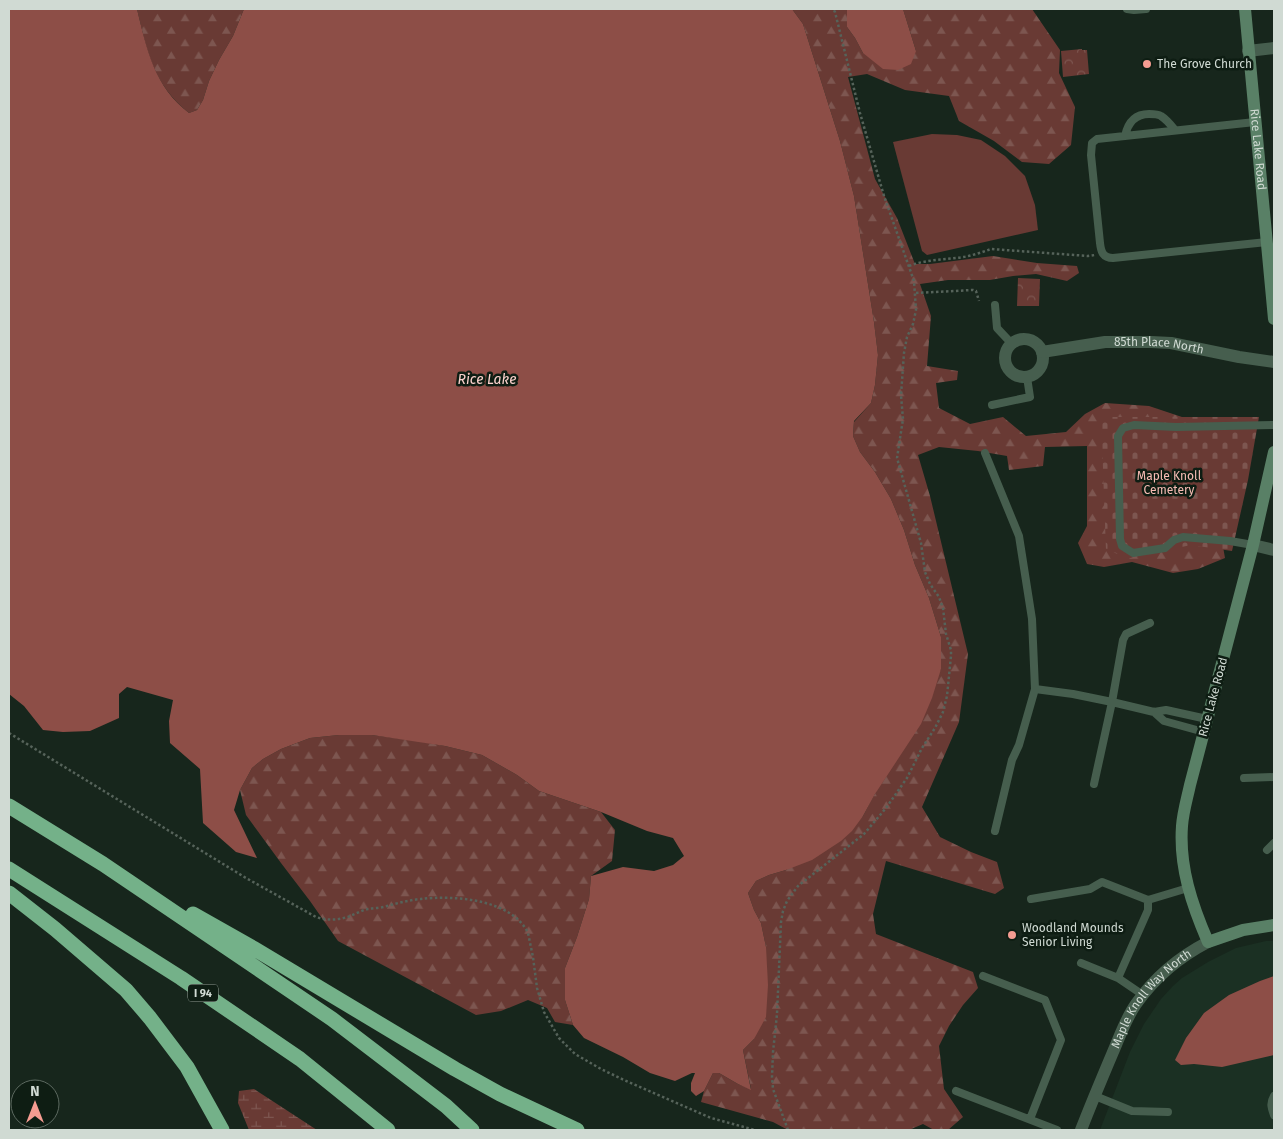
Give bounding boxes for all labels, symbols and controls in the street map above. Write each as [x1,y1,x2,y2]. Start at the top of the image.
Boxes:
place label: The Grove Church [1157,57,1252,71]
marker: The Grove Church [1141,58,1153,70]
street label: Rice Lake Road [1247,108,1269,191]
street label: 85th Place North [1114,335,1205,357]
water label: Rice Lake [458,371,516,388]
park label: Maple Knoll Cemetery [1137,469,1202,497]
street label: Rice Lake Road [1196,656,1230,738]
place label: Woodland Mounds Senior Living [1022,921,1124,949]
marker: Woodland Mounds Senior Living [1006,929,1018,941]
street label: Maple Knoll Way North [1108,946,1194,1050]
road number: I 94 [188,984,218,1001]
north arrow [10,1079,60,1129]
text: N [30,1083,40,1100]

